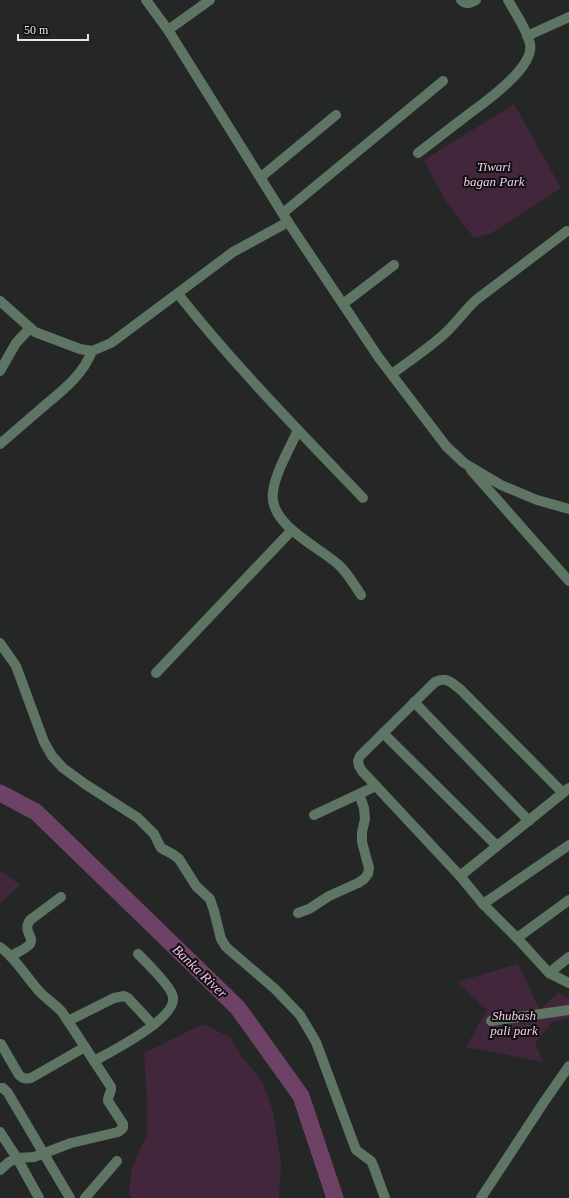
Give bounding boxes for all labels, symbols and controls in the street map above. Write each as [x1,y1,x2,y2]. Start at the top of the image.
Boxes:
scale bar [18,16,88,42]
text: 50 m [24,23,49,37]
park label: Tiwari bagan Park [463,159,525,189]
water label: Banka River [169,942,230,1001]
park label: Shubash pali park [489,1008,538,1038]

